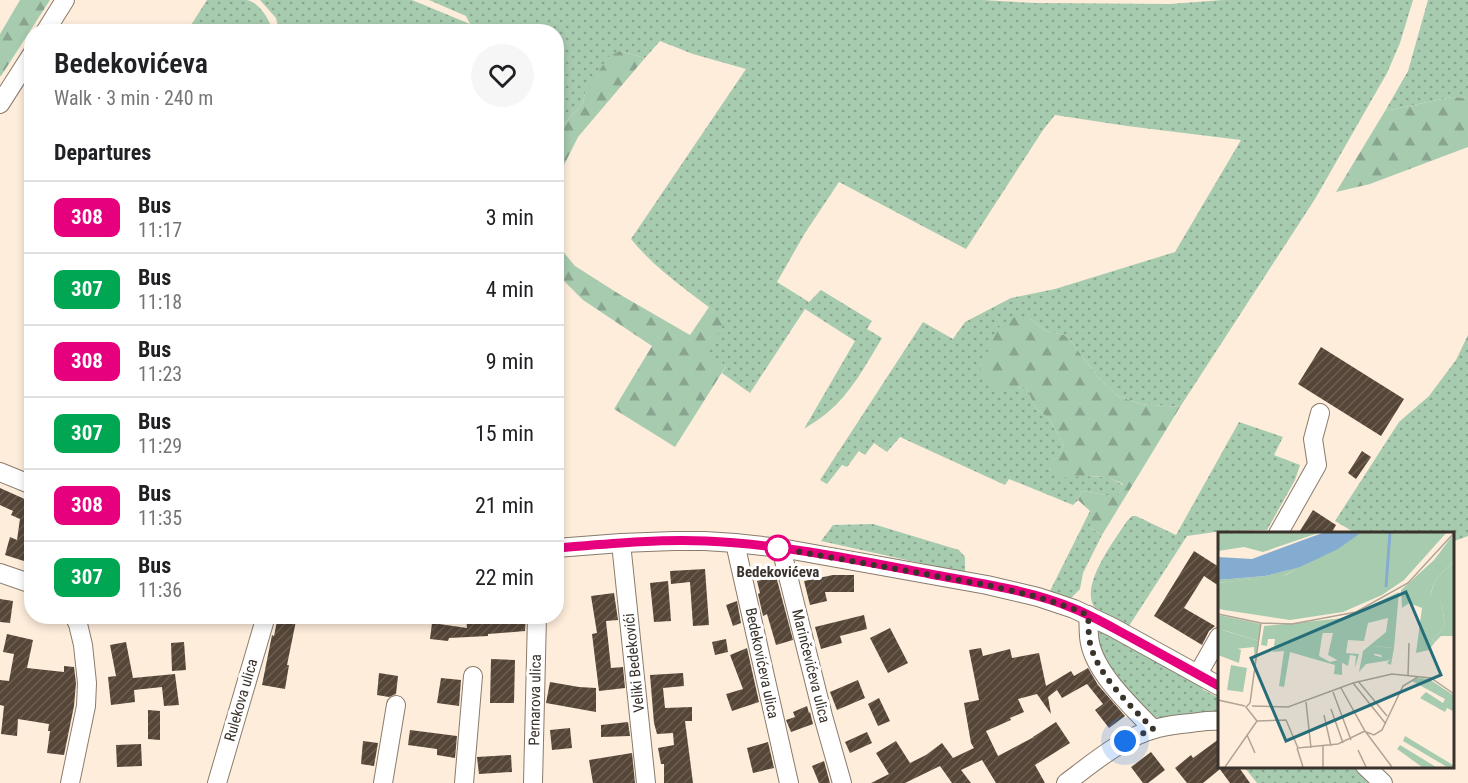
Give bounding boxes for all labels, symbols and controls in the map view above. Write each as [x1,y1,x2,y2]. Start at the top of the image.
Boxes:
button: heart [471,44,534,107]
text: Bedekovićeva [54,47,208,80]
text: Walk · 3 min · 240 m [54,86,213,110]
text: Departures [54,140,151,165]
text: Bus [138,193,171,218]
text: 308 [71,205,103,229]
text: 3 min [486,205,534,230]
text: 11:17 [138,218,182,242]
text: Bus [138,265,171,290]
text: 307 [71,277,103,301]
text: 4 min [486,277,534,302]
text: 11:18 [138,290,182,314]
text: Bus [138,337,171,362]
text: 308 [71,349,103,373]
text: 9 min [486,349,534,374]
text: 11:23 [138,362,182,386]
text: Bus [138,409,171,434]
text: 307 [71,421,103,445]
text: 15 min [475,421,534,446]
text: 11:29 [138,434,182,458]
text: Bus [138,481,171,506]
text: 308 [71,493,103,517]
text: 21 min [475,493,534,518]
text: 11:35 [138,506,182,530]
inset map [1218,532,1453,768]
marker: Bedekovićeva [765,535,791,561]
text: Bus [138,553,171,578]
place label: Bedekovićeva [737,563,819,581]
text: 307 [71,565,103,589]
text: 22 min [475,565,534,590]
text: 11:36 [138,578,182,602]
street label: Bedekovićeva ulica [741,606,783,720]
street label: Marinčevićeva ulica [788,607,834,725]
street label: Veliki Bedekovići [620,612,648,714]
street label: Pernarova ulica [525,654,545,746]
street label: Rulekova ulica [221,657,261,743]
your location [1110,726,1140,756]

